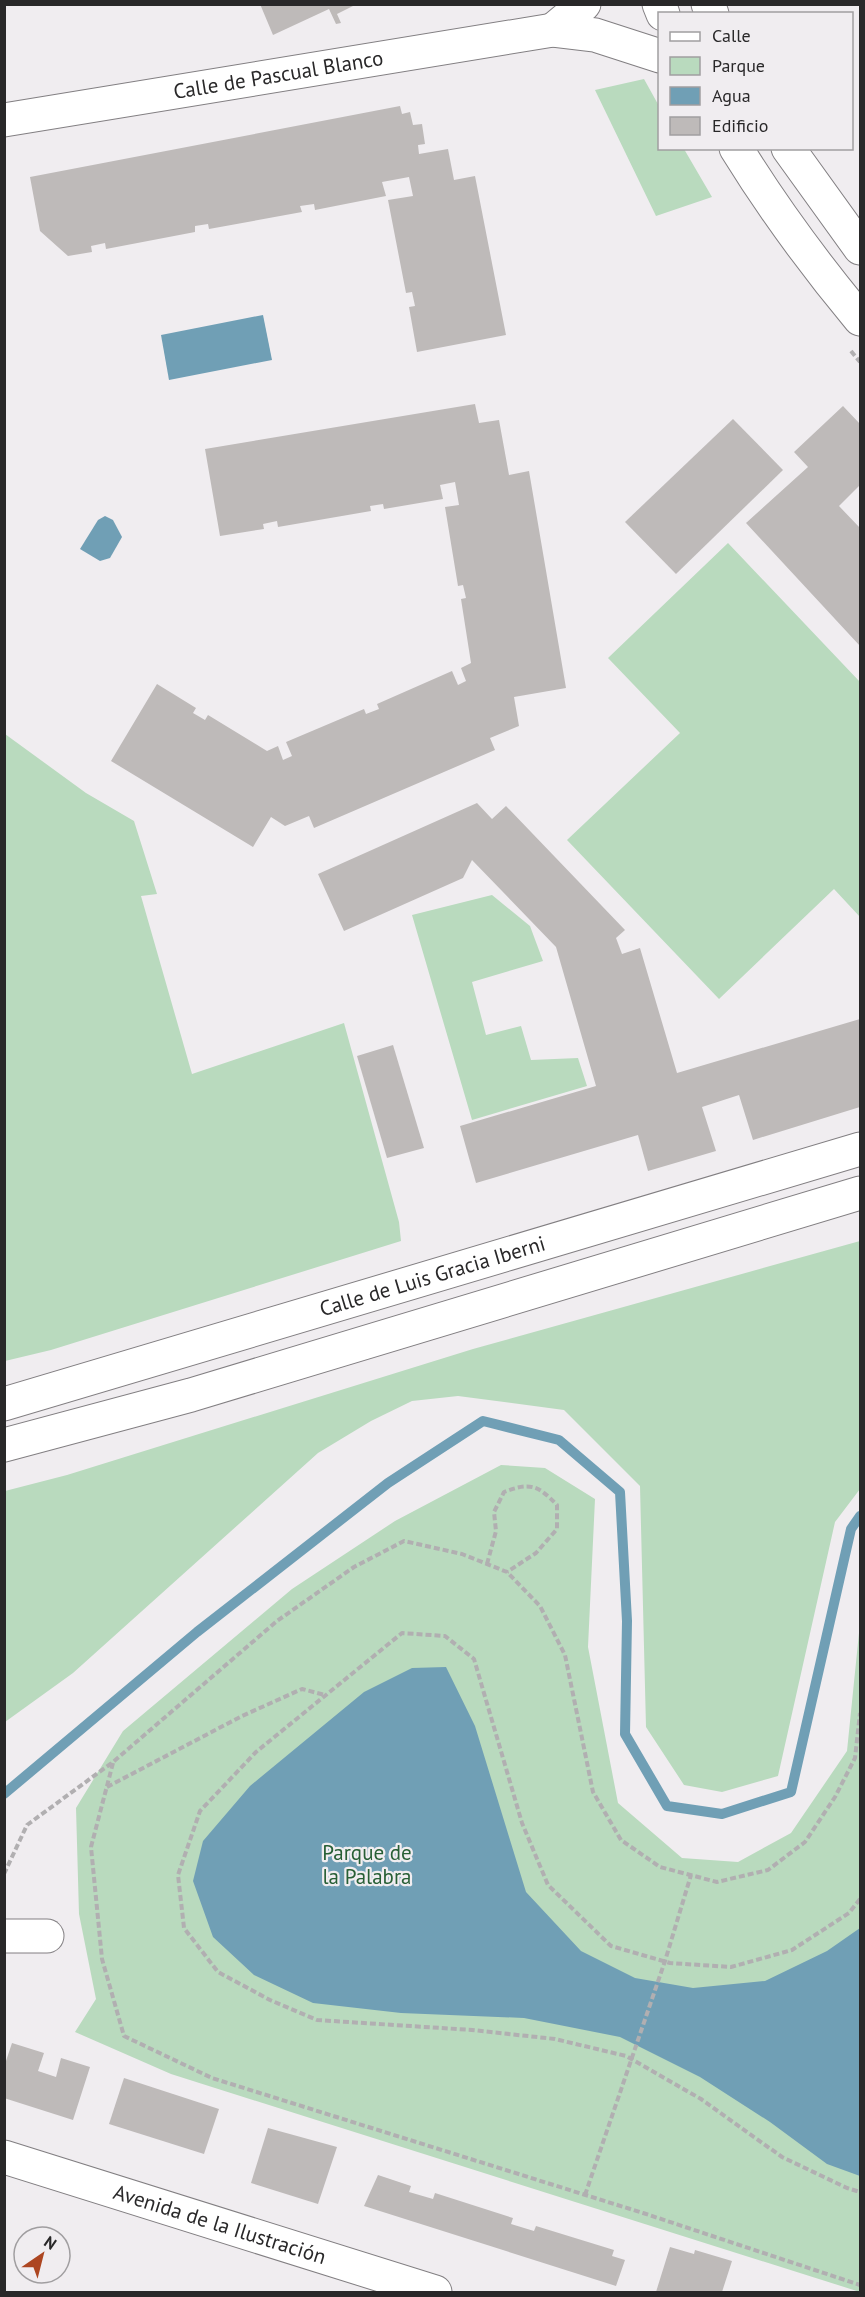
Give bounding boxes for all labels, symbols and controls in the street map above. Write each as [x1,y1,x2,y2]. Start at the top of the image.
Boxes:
legend [658,12,853,150]
text: Calle [712,24,751,47]
street label: Calle de Pascual Blanco [171,44,385,105]
text: Parque [712,54,765,77]
text: Agua [712,84,751,107]
text: Edificio [712,114,768,137]
street label: Calle de Luis Gracia Iberni [316,1230,548,1322]
park label: Parque de la Palabra [322,1839,412,1890]
street label: Avenida de la Ilustración [110,2178,329,2270]
north arrow [12,2225,72,2285]
text: N [41,2232,61,2254]

